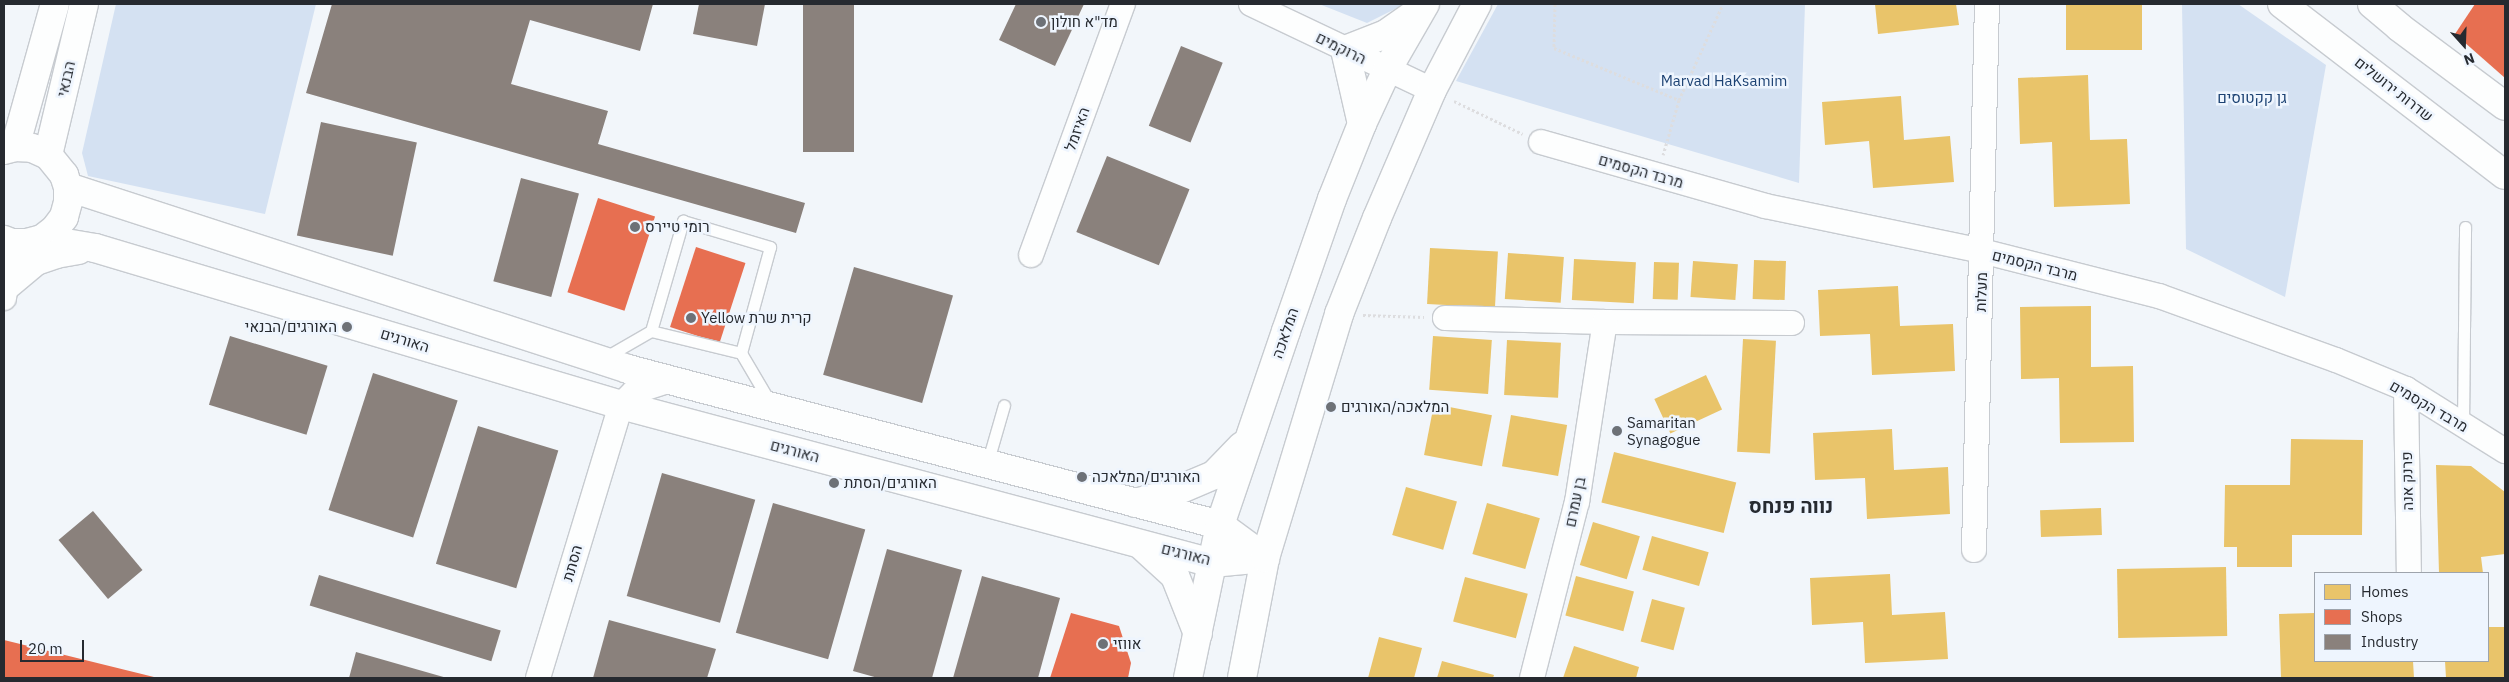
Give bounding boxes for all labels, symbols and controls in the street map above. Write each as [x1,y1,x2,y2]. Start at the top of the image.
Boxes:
place label: מד"א חולון [1051,13,1118,31]
marker: מד"א חולון [1035,16,1047,28]
north arrow [2439,20,2489,70]
street label: הרוקמים [1313,28,1369,68]
text: N [2461,49,2477,69]
street label: שדרות ירושלים [2351,53,2437,125]
street label: הבנאי [53,59,79,99]
park label: Marvad HaKsamim [1661,72,1787,90]
park label: גן קקטוסים [2217,89,2287,107]
street label: האיזמל [1061,105,1093,153]
street label: מרבד הקסמים [1597,150,1685,192]
place label: רומי טיירס [645,218,710,236]
marker: רומי טיירס [629,221,641,233]
street label: מרבד הקסמים [1990,246,2080,284]
street label: מעלות [1971,272,1991,312]
street label: המלאכה [1268,305,1302,361]
place label: Yellow קרית שרת [701,309,812,327]
marker: Yellow קרית שרת [685,312,697,324]
place label: האורגים/הבנאי [245,318,337,336]
marker: האורגים/הבנאי [341,321,353,333]
street label: האורגים [378,324,432,356]
street label: מרבד הקסמים [2387,376,2471,436]
place label: המלאכה/האורגים [1341,398,1449,416]
marker: המלאכה/האורגים [1325,401,1337,413]
place label: Samaritan Synagogue [1627,413,1701,448]
marker: Samaritan Synagogue [1611,425,1623,437]
street label: האורגים [768,436,822,466]
street label: פרנק אנה [2397,451,2417,511]
place label: האורגים/המלאכה [1092,468,1200,486]
marker: האורגים/המלאכה [1076,471,1088,483]
place label: האורגים/הסתת [844,474,937,492]
street label: בן עמרם [1561,475,1589,529]
marker: האורגים/הסתת [828,477,840,489]
district label: נווה פנחס [1749,493,1833,517]
street label: האורגים [1160,539,1212,569]
street label: הסתת [558,543,586,583]
legend [2314,572,2489,662]
text: Homes [2361,582,2409,601]
text: Shops [2361,607,2403,626]
scale bar [22,630,86,662]
text: Industry [2361,632,2418,651]
place label: אווזי [1113,635,1141,653]
marker: אווזי [1097,638,1109,650]
text: 20 m [28,639,63,658]

